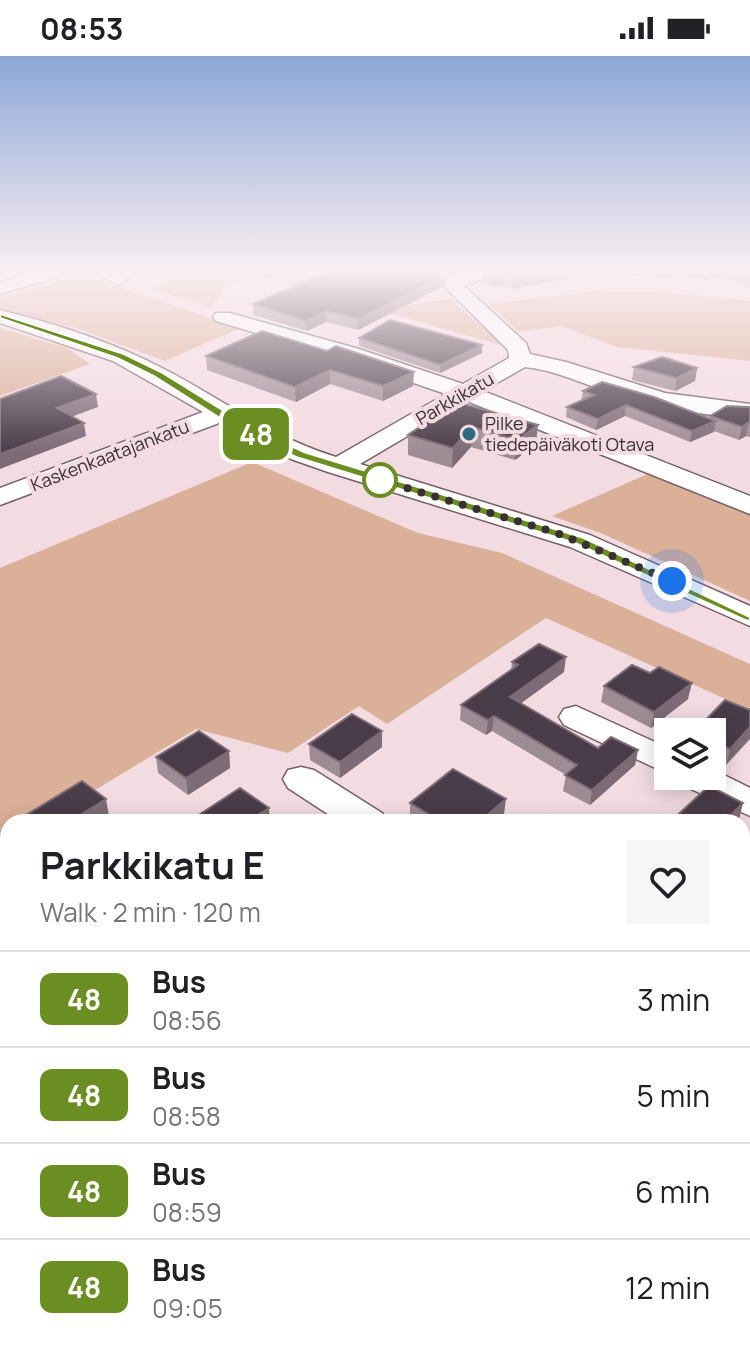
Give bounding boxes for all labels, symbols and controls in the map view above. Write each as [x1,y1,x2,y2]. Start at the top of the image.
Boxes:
text: 08:53 [40,8,123,49]
street label: Parkkikatu [411,366,498,430]
line badge: 48 [220,408,292,460]
place label: Pilke tiedepäiväkoti Otava [485,411,654,456]
street label: Kaskenkaatajankatu [27,414,192,496]
text: 48 [239,415,273,453]
marker: Pilke tiedepäiväkoti Otava [460,425,478,443]
unlabelled marker [363,463,397,497]
your location [652,561,692,601]
map controls [654,718,726,790]
button: layers [654,718,726,790]
text: Parkkikatu E [40,838,265,890]
button: heart [626,840,710,924]
text: Walk · 2 min · 120 m [40,894,261,930]
text: Bus [152,961,206,1002]
text: 3 min [637,979,710,1020]
text: 48 [67,980,101,1018]
text: 08:56 [152,1002,222,1038]
text: Bus [152,1057,206,1098]
text: 5 min [636,1075,710,1116]
text: 48 [67,1076,101,1114]
text: 08:58 [152,1098,221,1134]
text: Bus [152,1153,206,1194]
text: 6 min [635,1171,710,1212]
text: 48 [67,1172,101,1210]
text: 08:59 [152,1194,222,1230]
text: Bus [152,1249,206,1290]
text: 12 min [625,1267,710,1308]
text: 48 [67,1268,101,1306]
text: 09:05 [152,1290,223,1326]

